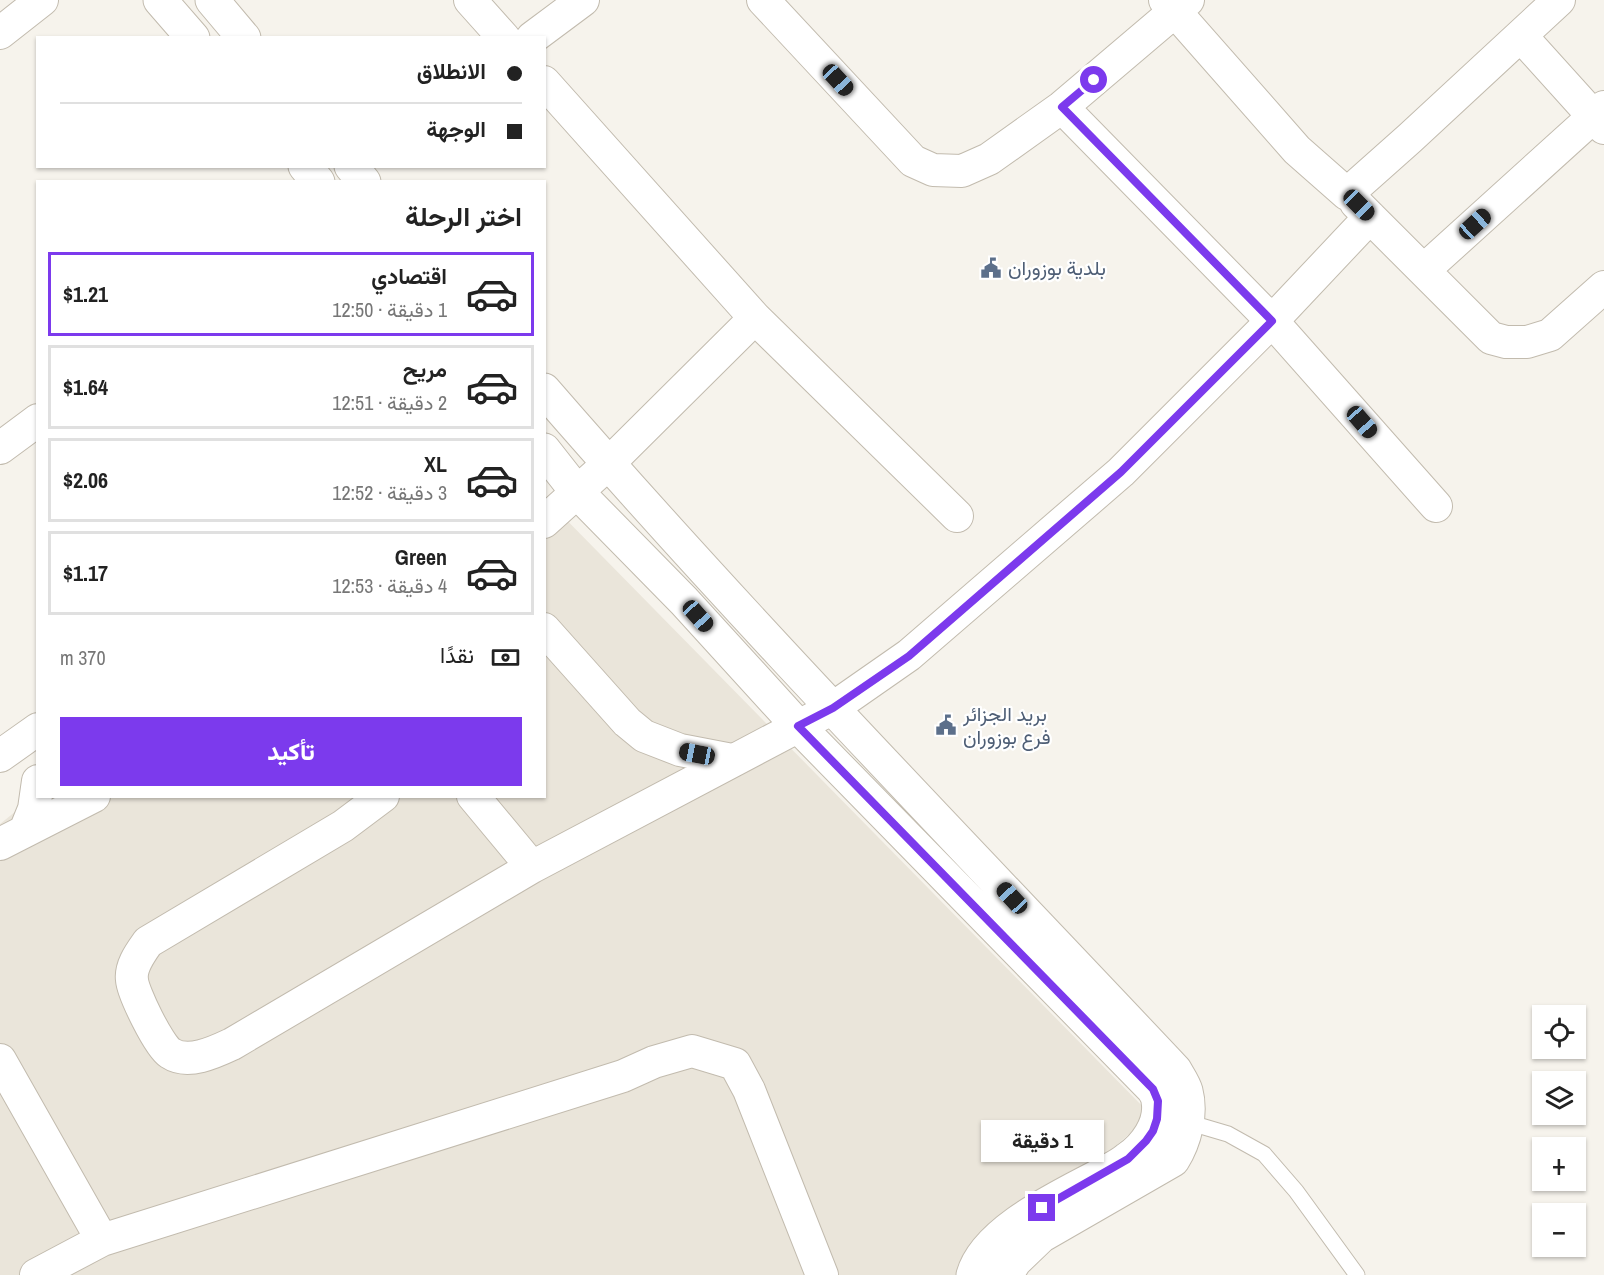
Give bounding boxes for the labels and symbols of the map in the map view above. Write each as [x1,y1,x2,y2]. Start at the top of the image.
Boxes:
car [819,61,857,99]
route start [1080,66,1107,93]
car [1340,186,1378,224]
car [1456,205,1494,243]
place label: بلدية بوزوران [1008,254,1106,281]
public building icon: بلدية بوزوران [979,256,1003,280]
car [1343,403,1381,441]
car [679,597,717,635]
place label: بريد الجزائر فرع بوزوران [962,700,1051,751]
public building icon: بريد الجزائر فرع بوزوران [934,713,958,737]
car [678,742,716,766]
car [993,879,1031,917]
callout: 1 دقيقة [980,1121,1104,1163]
route end [1028,1194,1055,1221]

